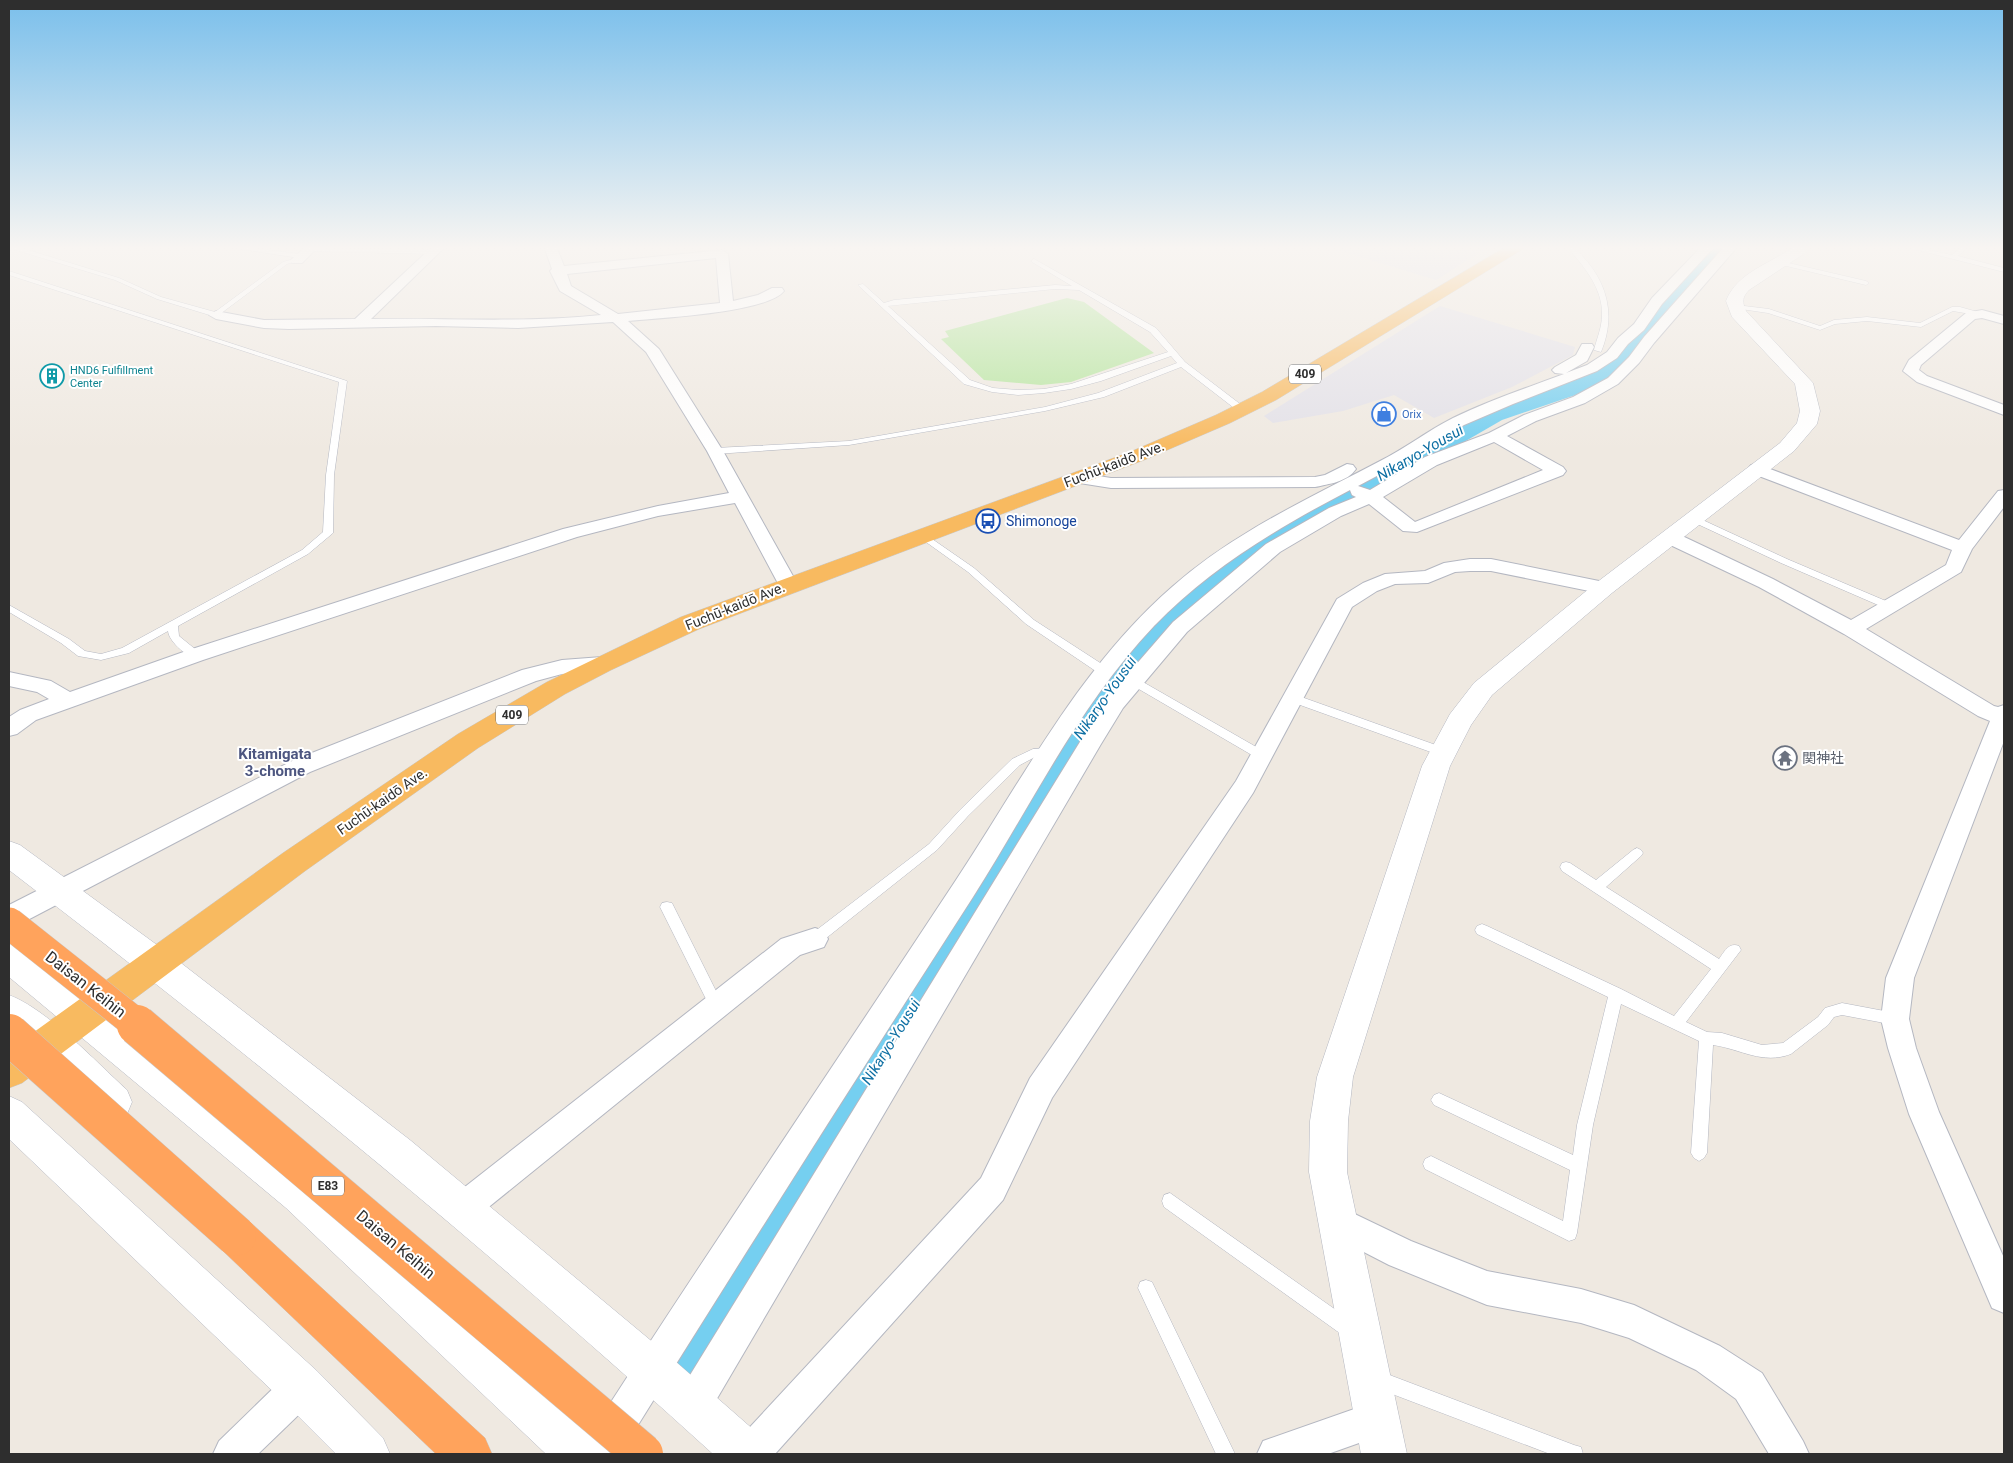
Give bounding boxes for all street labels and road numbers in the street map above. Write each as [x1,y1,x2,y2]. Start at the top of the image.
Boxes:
road number: 409 [1289,364,1321,384]
street label: Fuchū-kaidō Ave. [1062,438,1166,490]
street label: Fuchū-kaidō Ave. [683,579,787,633]
road number: 409 [496,706,528,724]
street label: Fuchū-kaidō Ave. [334,764,430,838]
street label: Daisan Keihin [42,947,130,1022]
road number: E83 [312,1176,344,1196]
street label: Daisan Keihin [353,1206,439,1283]

